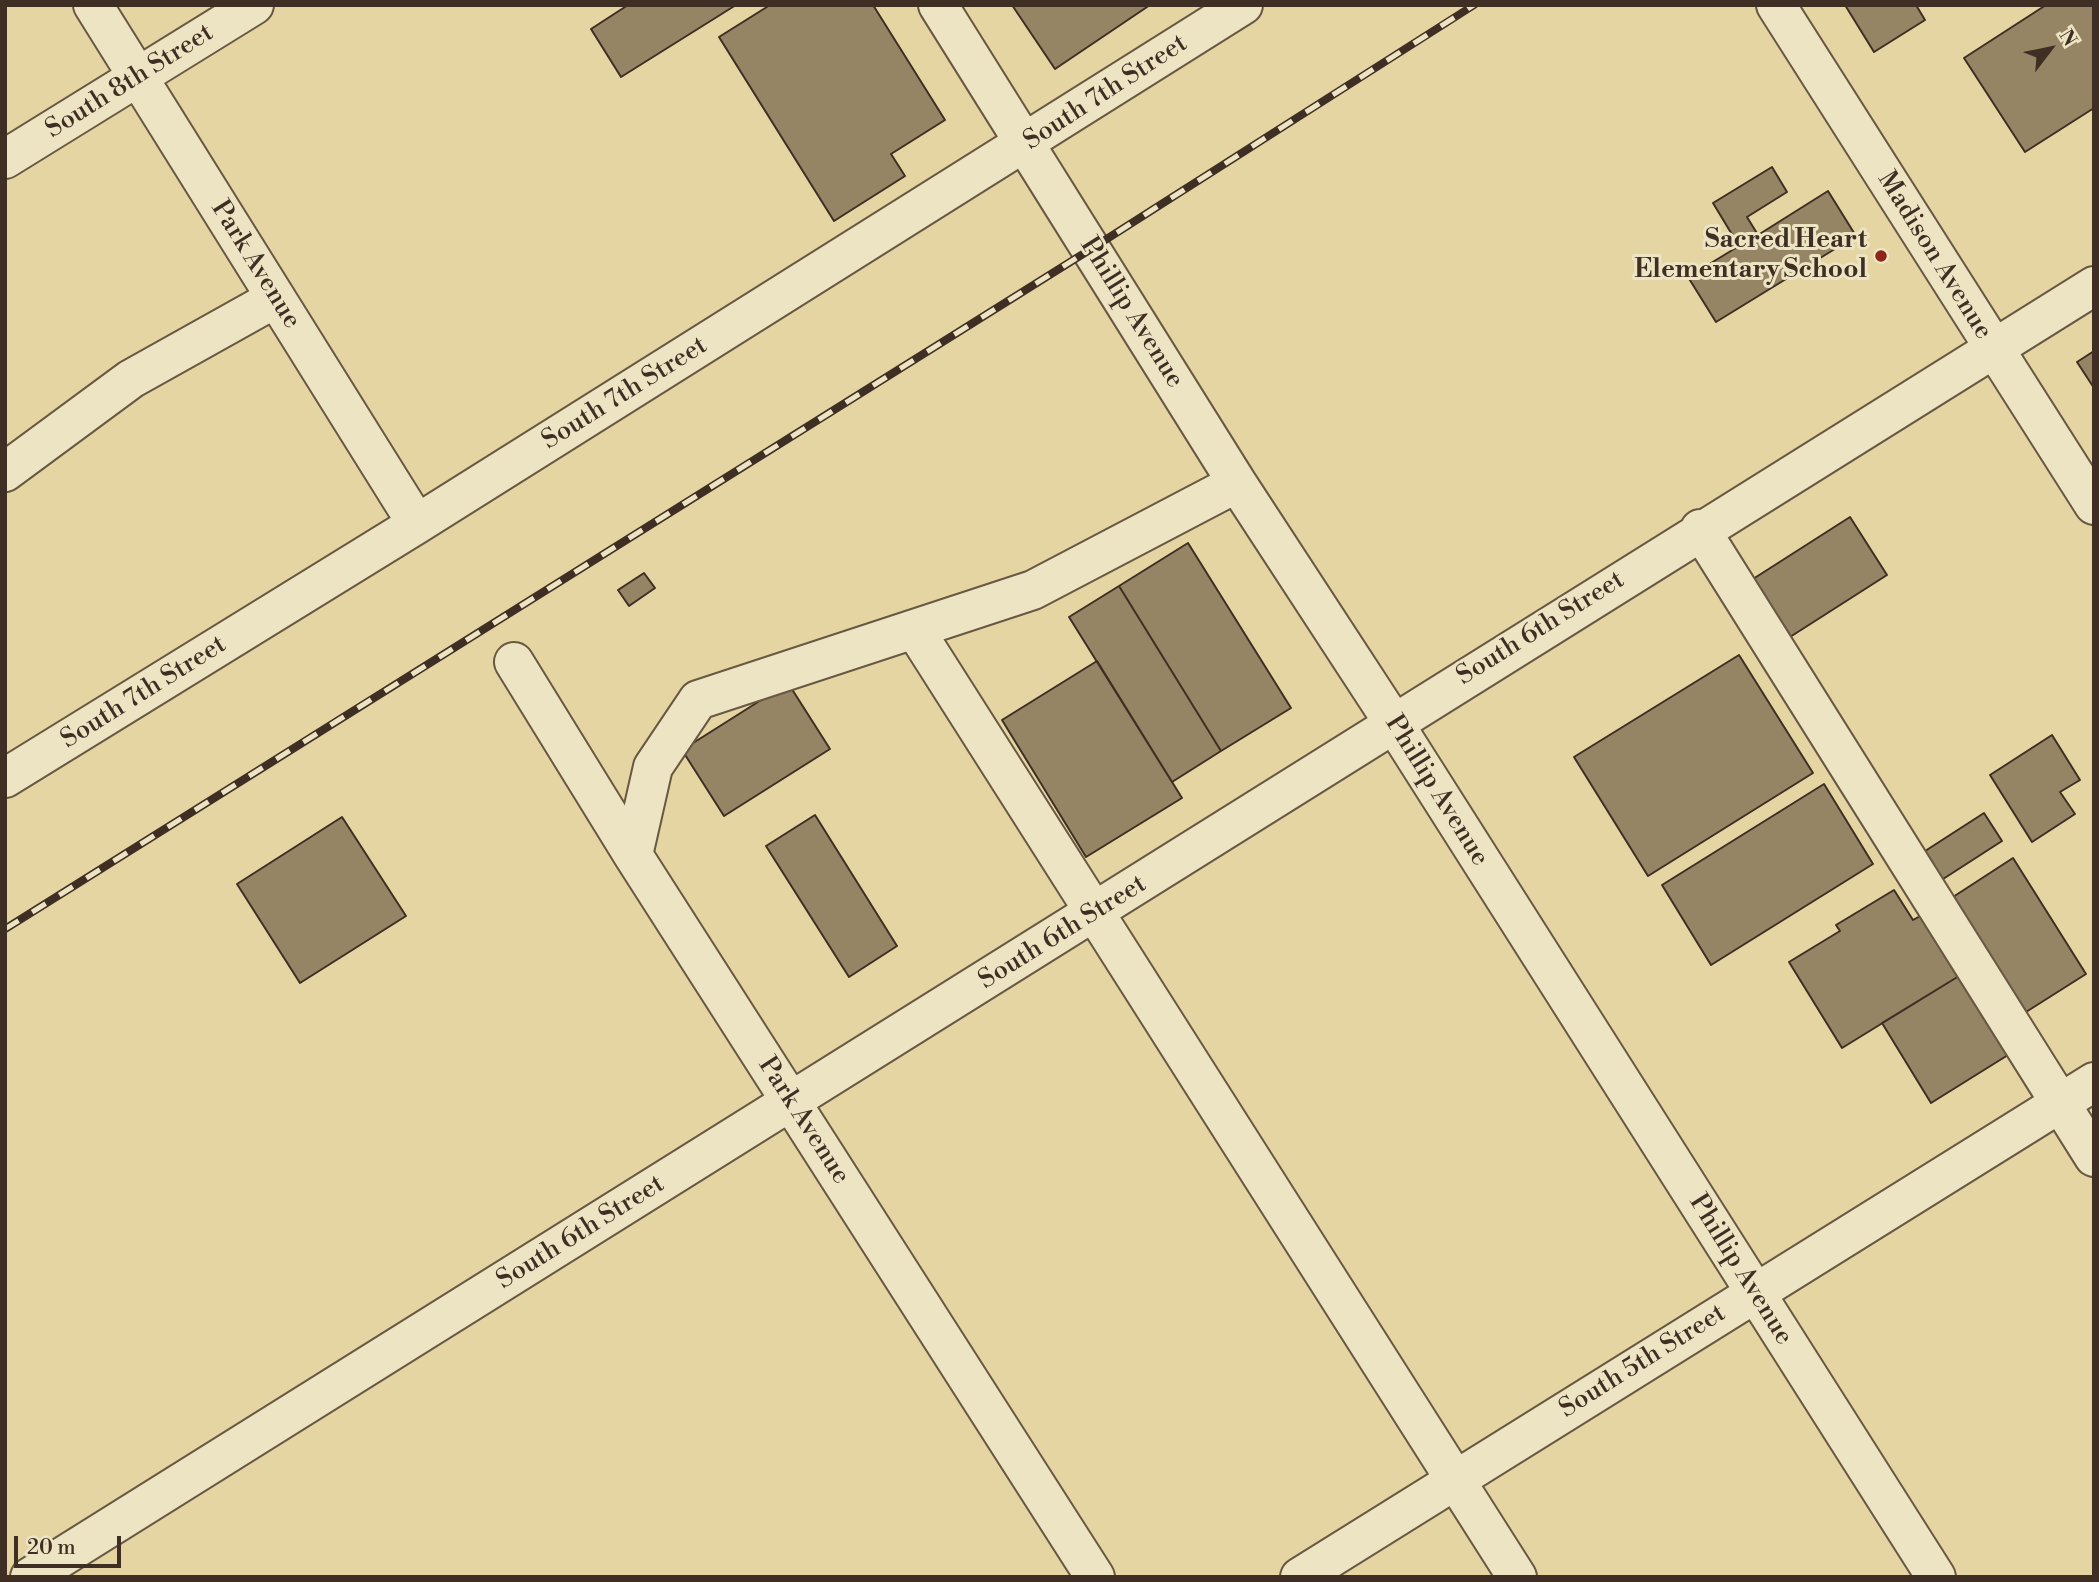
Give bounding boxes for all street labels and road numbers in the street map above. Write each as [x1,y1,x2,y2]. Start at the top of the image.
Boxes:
street label: South 8th Street [40,18,220,146]
street label: South 7th Street [1018,28,1194,158]
street label: Madison Avenue [1870,166,1998,346]
street label: Park Avenue [203,195,307,335]
street label: Phillip Avenue [1072,232,1190,394]
street label: South 7th Street [537,331,713,457]
street label: South 6th Street [1452,565,1630,693]
street label: South 7th Street [56,630,232,756]
street label: Phillip Avenue [1377,710,1495,872]
street label: South 6th Street [974,869,1152,997]
street label: Park Avenue [750,1052,856,1190]
street label: South 6th Street [492,1169,670,1297]
street label: Phillip Avenue [1681,1189,1799,1351]
street label: South 5th Street [1554,1298,1732,1426]

